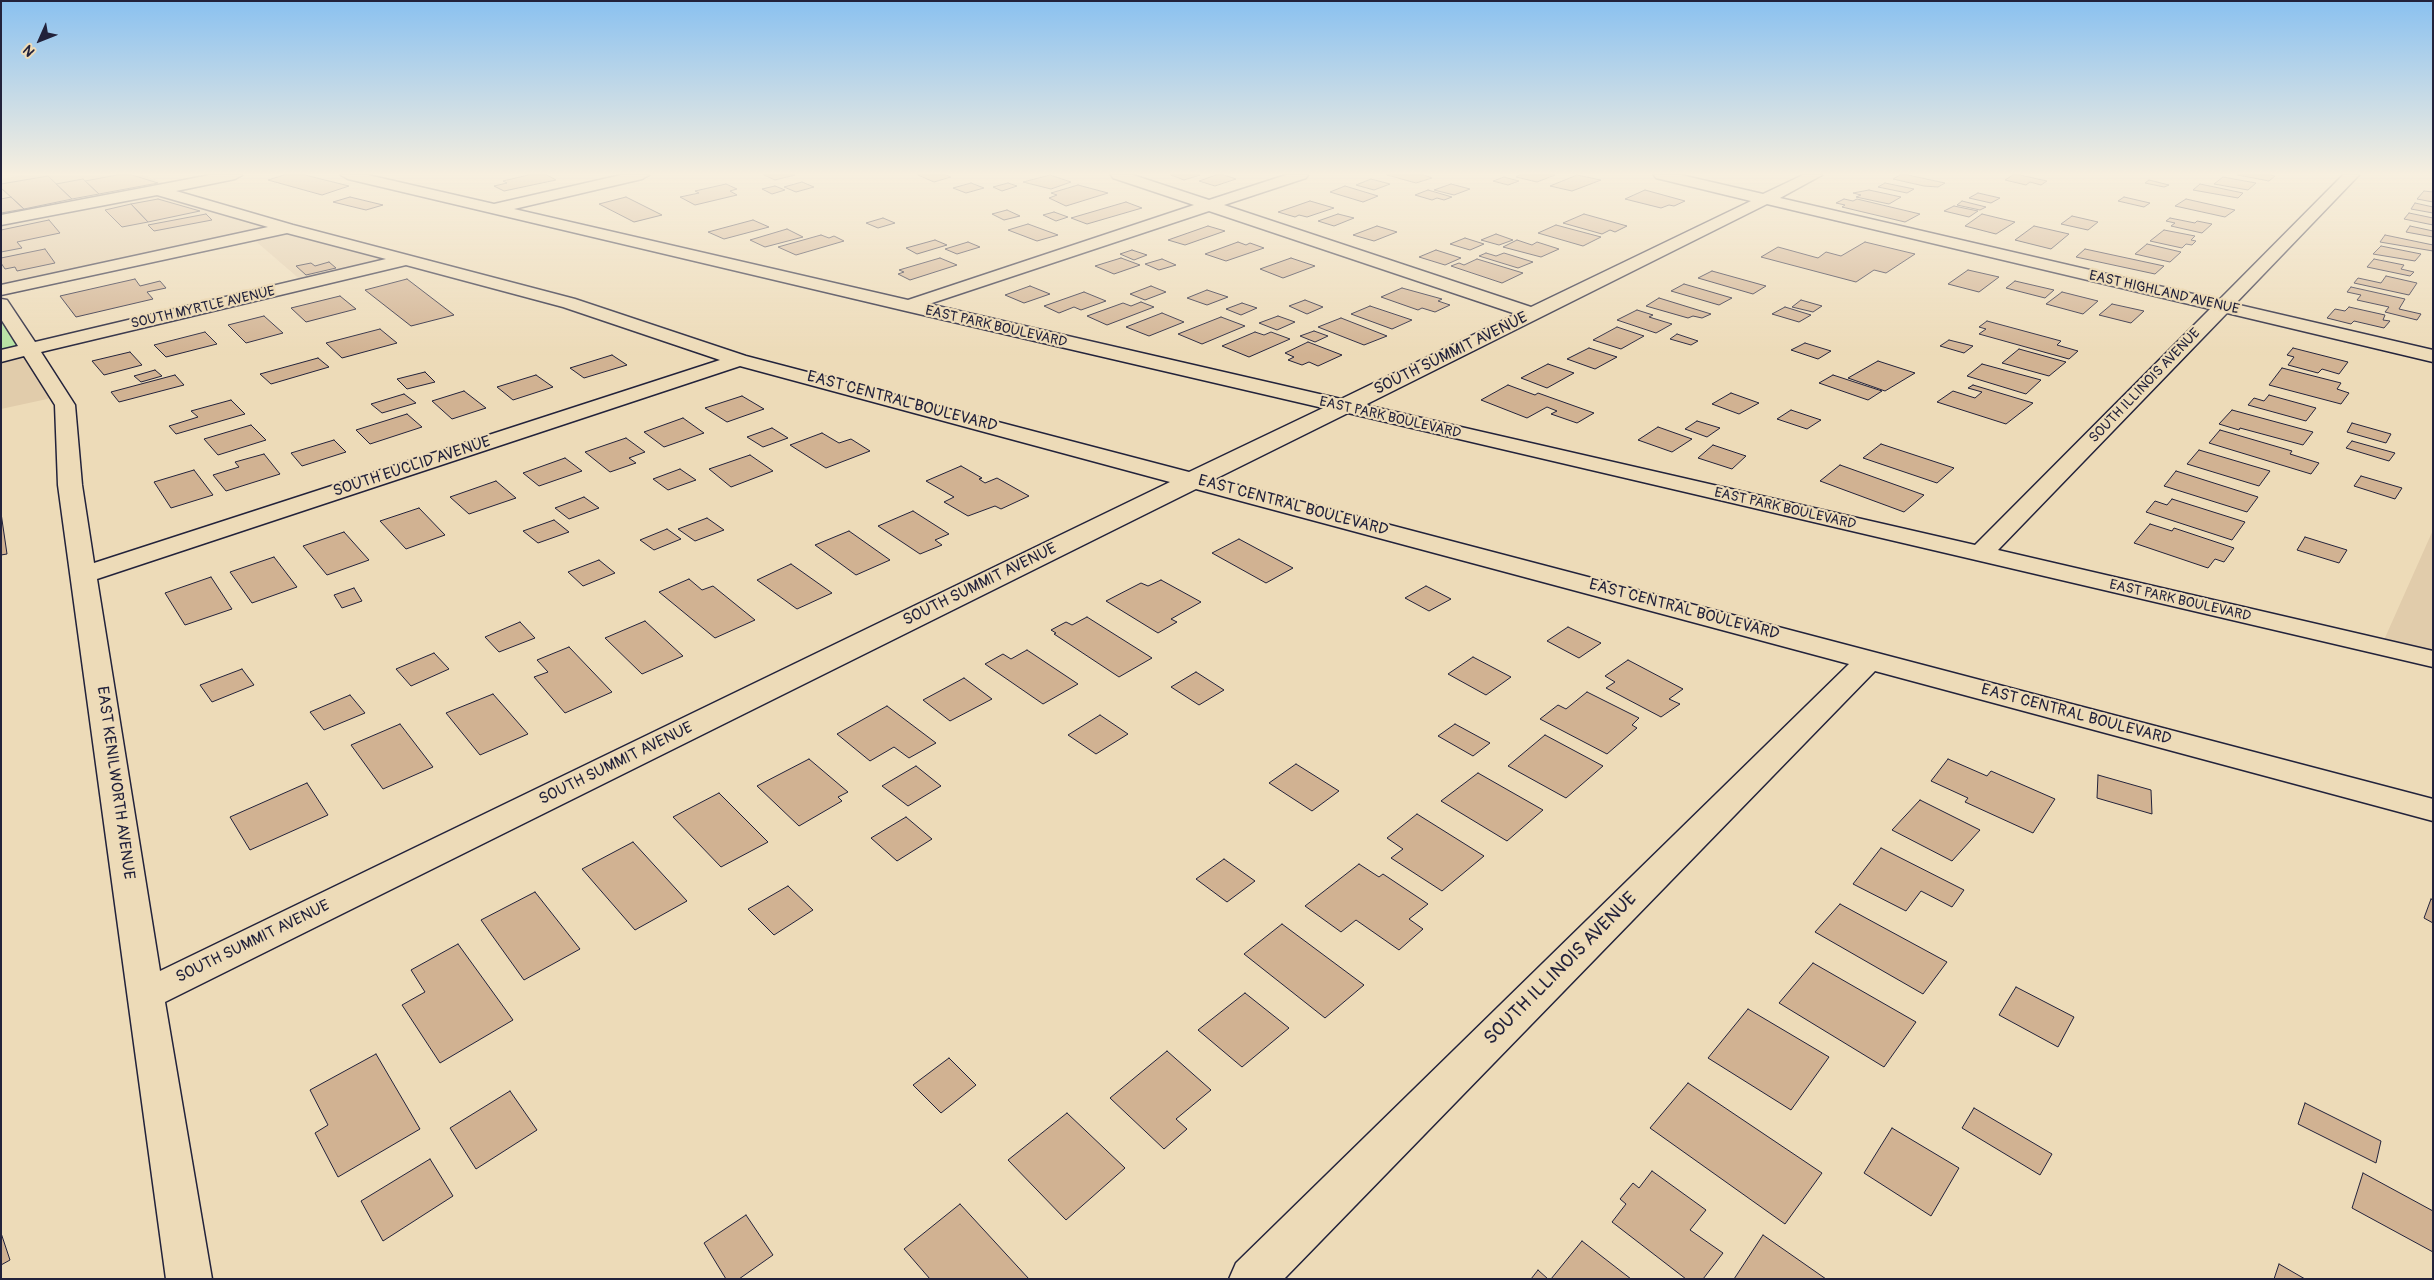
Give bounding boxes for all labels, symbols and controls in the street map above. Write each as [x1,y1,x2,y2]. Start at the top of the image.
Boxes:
north arrow [15,15,65,65]
text: N [19,41,38,60]
street label: EAST HIGHLAND AVENUE [2087,268,2241,318]
street label: SOUTH MYRTLE AVENUE [129,283,277,333]
street label: EAST PARK BOULEVARD [924,303,1068,351]
street label: SOUTH SUMMIT AVENUE [1371,308,1531,400]
street label: SOUTH ILLINOIS AVENUE [2086,325,2204,447]
street label: EAST CENTRAL BOULEVARD [805,367,999,437]
street label: EAST PARK BOULEVARD [1318,394,1462,442]
street label: SOUTH EUCLID AVENUE [331,432,493,502]
street label: EAST CENTRAL BOULEVARD [1196,471,1390,541]
street label: EAST PARK BOULEVARD [1713,485,1857,533]
street label: SOUTH SUMMIT AVENUE [900,539,1060,631]
street label: EAST CENTRAL BOULEVARD [1587,575,1781,645]
street label: EAST PARK BOULEVARD [2108,577,2252,625]
street label: EAST CENTRAL BOULEVARD [1979,680,2173,750]
street label: EAST KENILWORTH AVENUE [92,685,138,881]
street label: SOUTH SUMMIT AVENUE [536,718,696,810]
street label: SOUTH ILLINOIS AVENUE [1480,888,1642,1050]
street label: SOUTH SUMMIT AVENUE [173,896,333,988]

